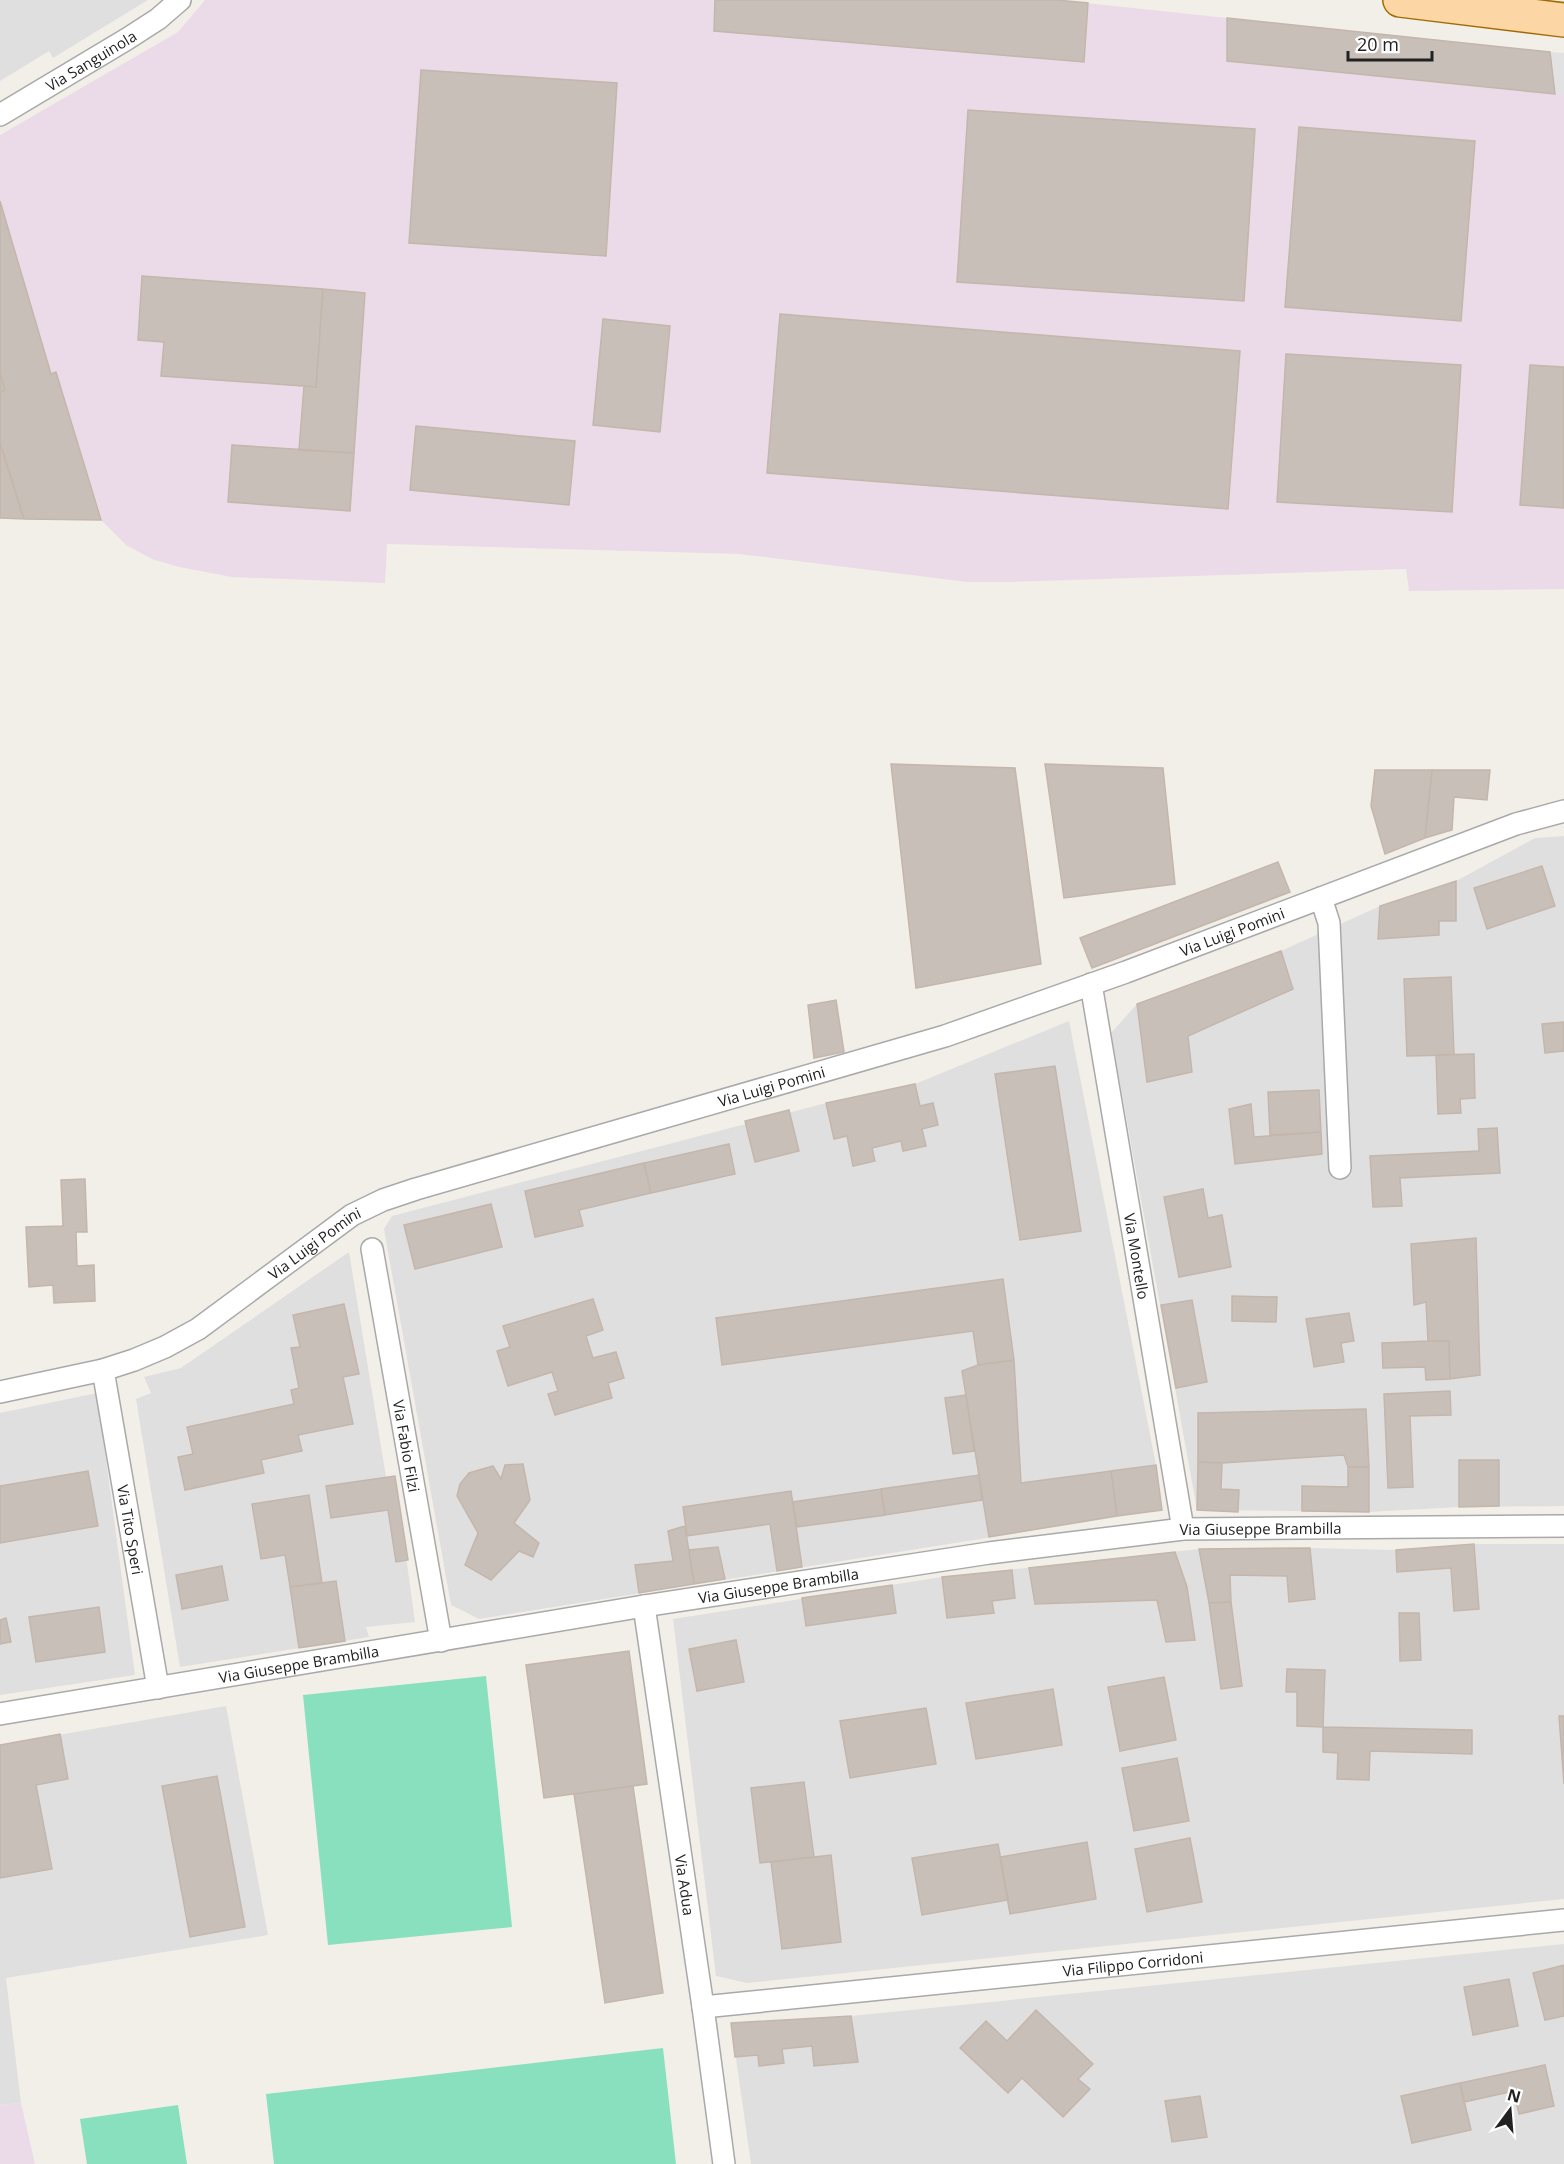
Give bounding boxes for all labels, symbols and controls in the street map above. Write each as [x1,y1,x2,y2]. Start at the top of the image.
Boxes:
scale bar [1348,24,1432,62]
street label: Via Sanguinola [42,26,140,95]
text: 20 m [1357,32,1399,56]
street label: Via Luigi Pomini [1177,903,1287,961]
street label: Via Luigi Pomini [716,1061,827,1111]
street label: Via Luigi Pomini [264,1202,364,1284]
street label: Via Montello [1120,1212,1154,1301]
street label: Via Fabio Filzi [389,1398,425,1494]
street label: Via Tito Speri [113,1483,148,1576]
street label: Via Giuseppe Brambilla [1179,1518,1342,1539]
street label: Via Giuseppe Brambilla [697,1563,860,1608]
street label: Via Giuseppe Brambilla [217,1641,380,1687]
street label: Via Adua [671,1853,699,1917]
street label: Via Filippo Corridoni [1062,1947,1204,1981]
north arrow [1480,2080,1540,2140]
text: N [1505,2083,1523,2108]

